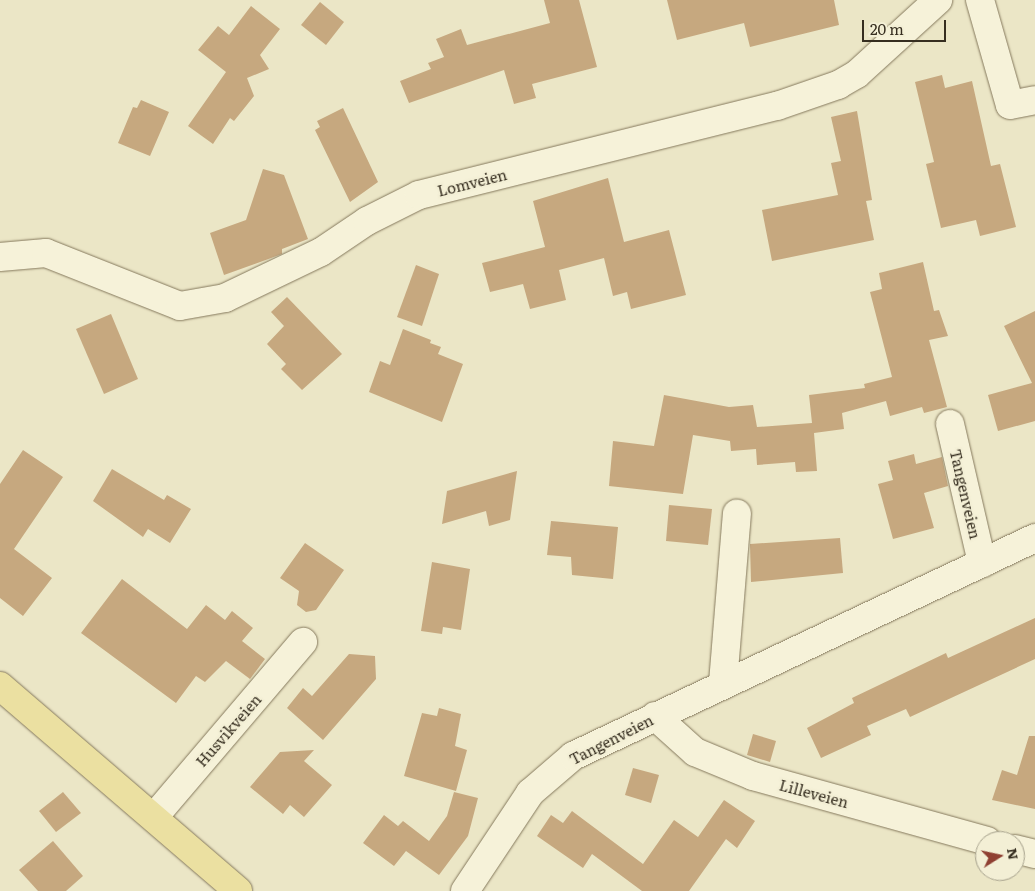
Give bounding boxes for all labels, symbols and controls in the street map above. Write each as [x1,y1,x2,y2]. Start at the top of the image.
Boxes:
scale bar [865,10,949,42]
text: 20 m [870,17,904,40]
street label: Lomveien [435,165,509,199]
street label: Tangenveien [947,447,985,541]
street label: Husvikveien [192,690,264,770]
street label: Tangenveien [566,710,656,768]
street label: Lilleveien [777,775,851,811]
north arrow [975,831,1025,881]
text: N [1003,846,1025,861]

